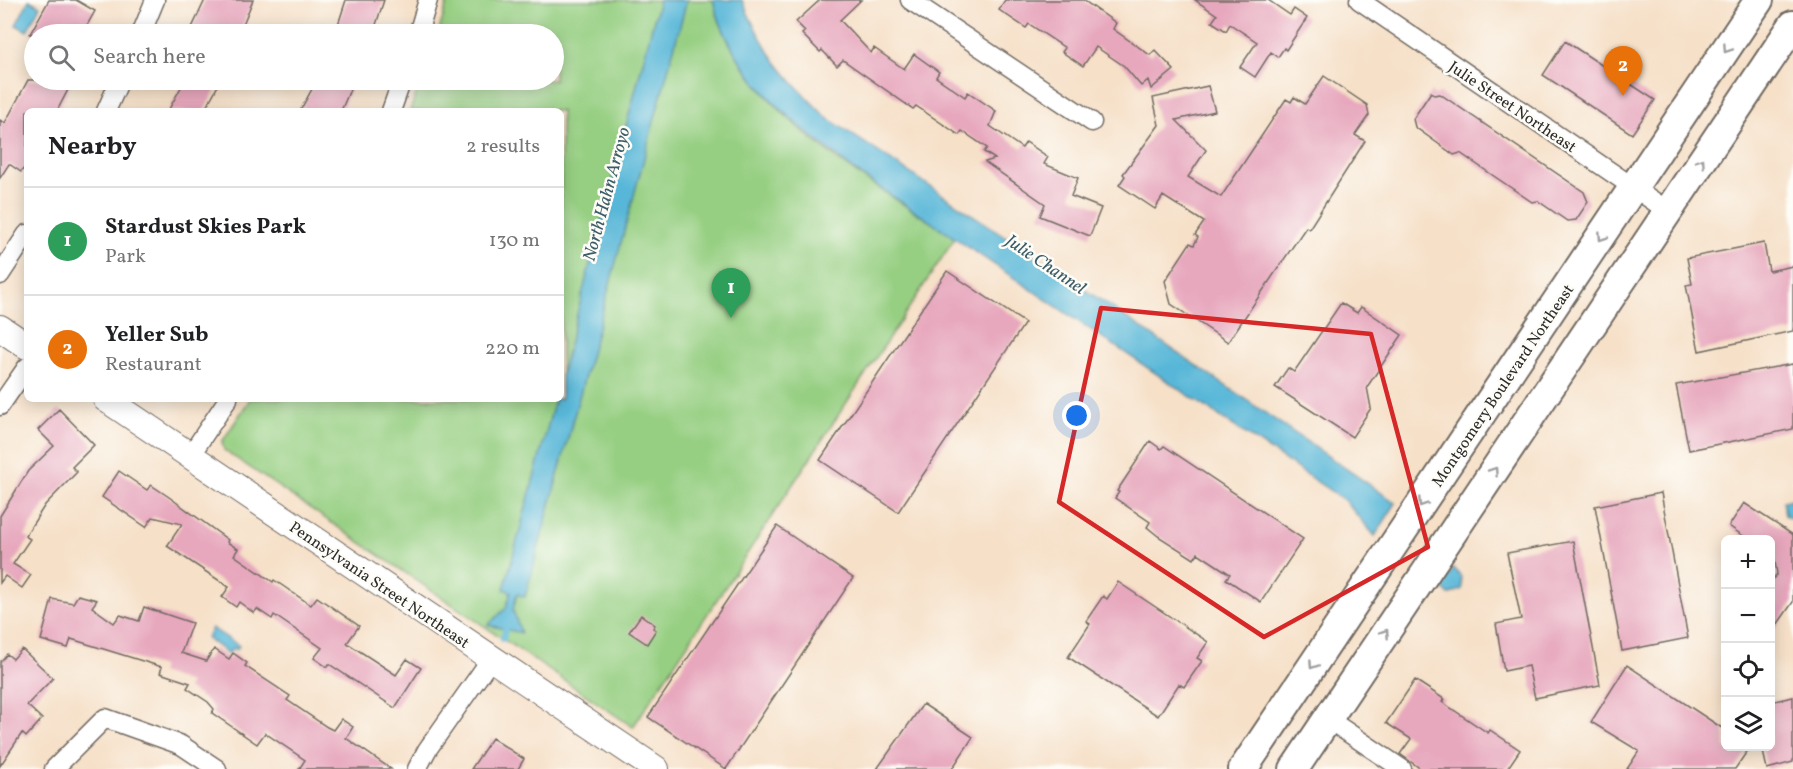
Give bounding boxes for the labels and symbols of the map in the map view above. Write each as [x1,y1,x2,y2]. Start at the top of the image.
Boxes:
one-way arrow [1723,42,1734,53]
pin: 2 [1604,46,1642,96]
street label: Julie Street Northeast [1444,57,1581,159]
water label: North Hahn Arroyo [578,125,637,264]
one-way arrow [1694,158,1705,169]
water label: Julie Channel [998,228,1091,302]
one-way arrow [1597,231,1609,241]
pin: 1 [712,268,750,318]
street label: Montgomery Boulevard Northeast [1427,280,1580,492]
your location [1062,401,1091,430]
one-way arrow [1487,467,1498,478]
one-way arrow [1417,497,1429,507]
street label: Pennsylvania Street Northeast [284,517,474,655]
one-way arrow [1378,629,1389,640]
one-way arrow [1309,658,1320,669]

